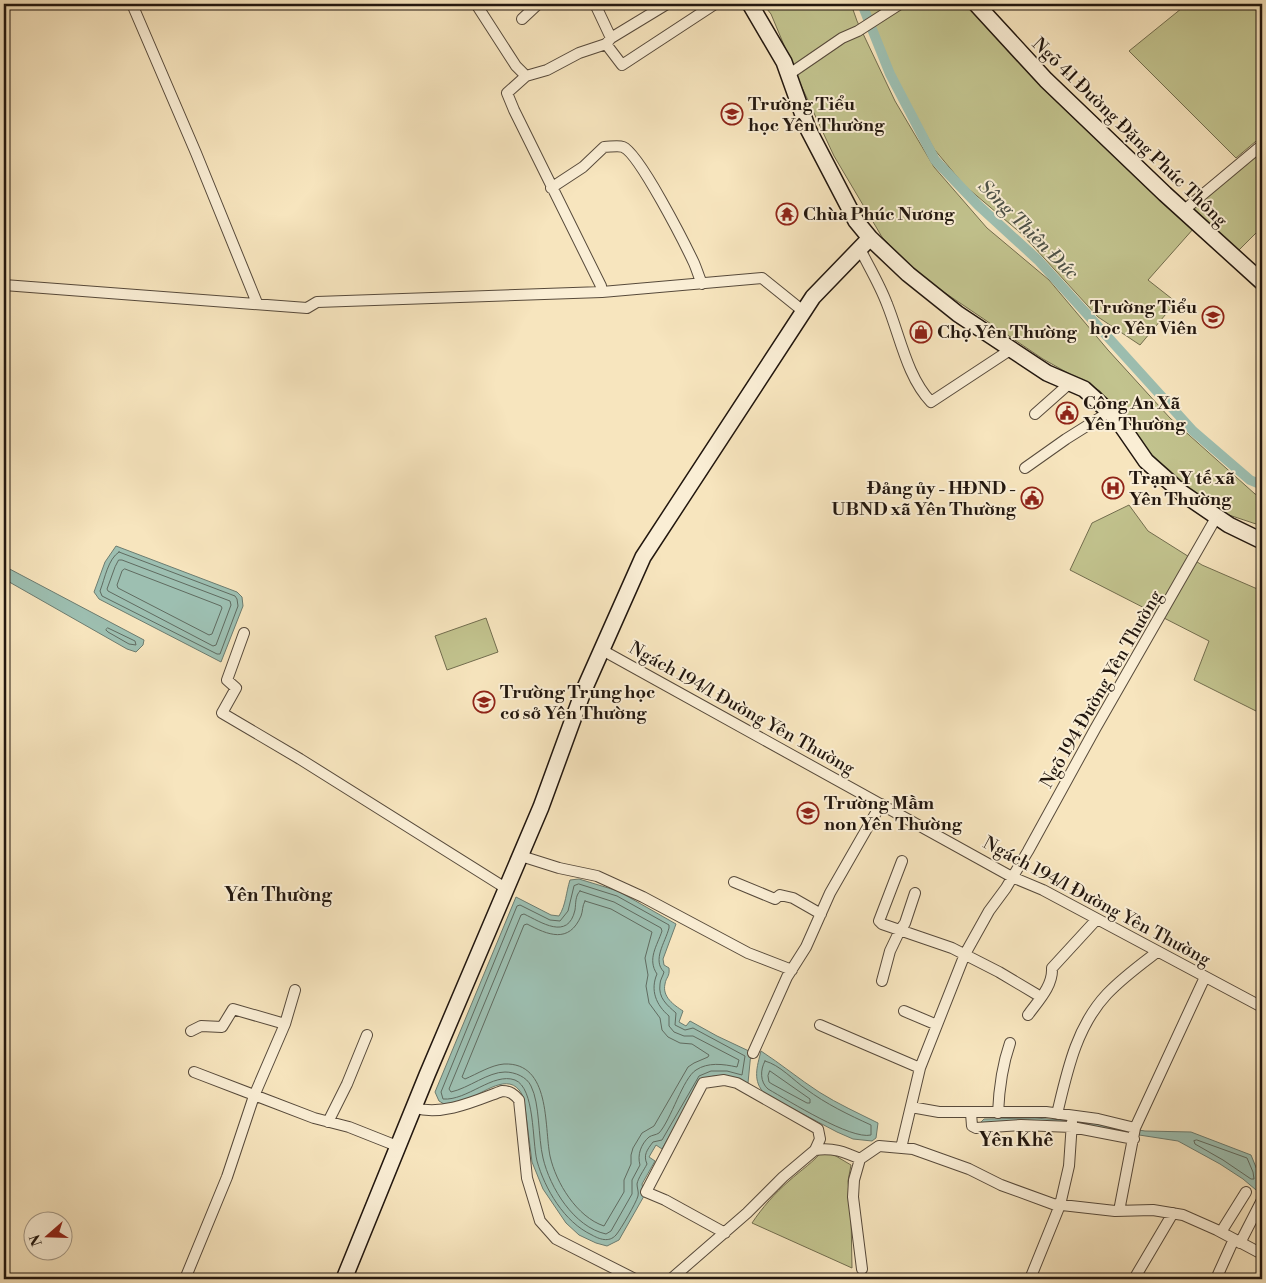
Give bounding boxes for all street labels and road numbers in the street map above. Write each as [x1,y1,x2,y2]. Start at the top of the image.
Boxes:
street label: Ngõ 41 Đường Đặng Phúc Thông [1027,33,1233,232]
street label: Ngõ 194 Đường Yên Thường [1035,586,1168,792]
street label: Ngách 194/1 Đường Yên Thường [625,637,859,780]
street label: Ngách 194/1 Đường Yên Thường [979,832,1215,972]

